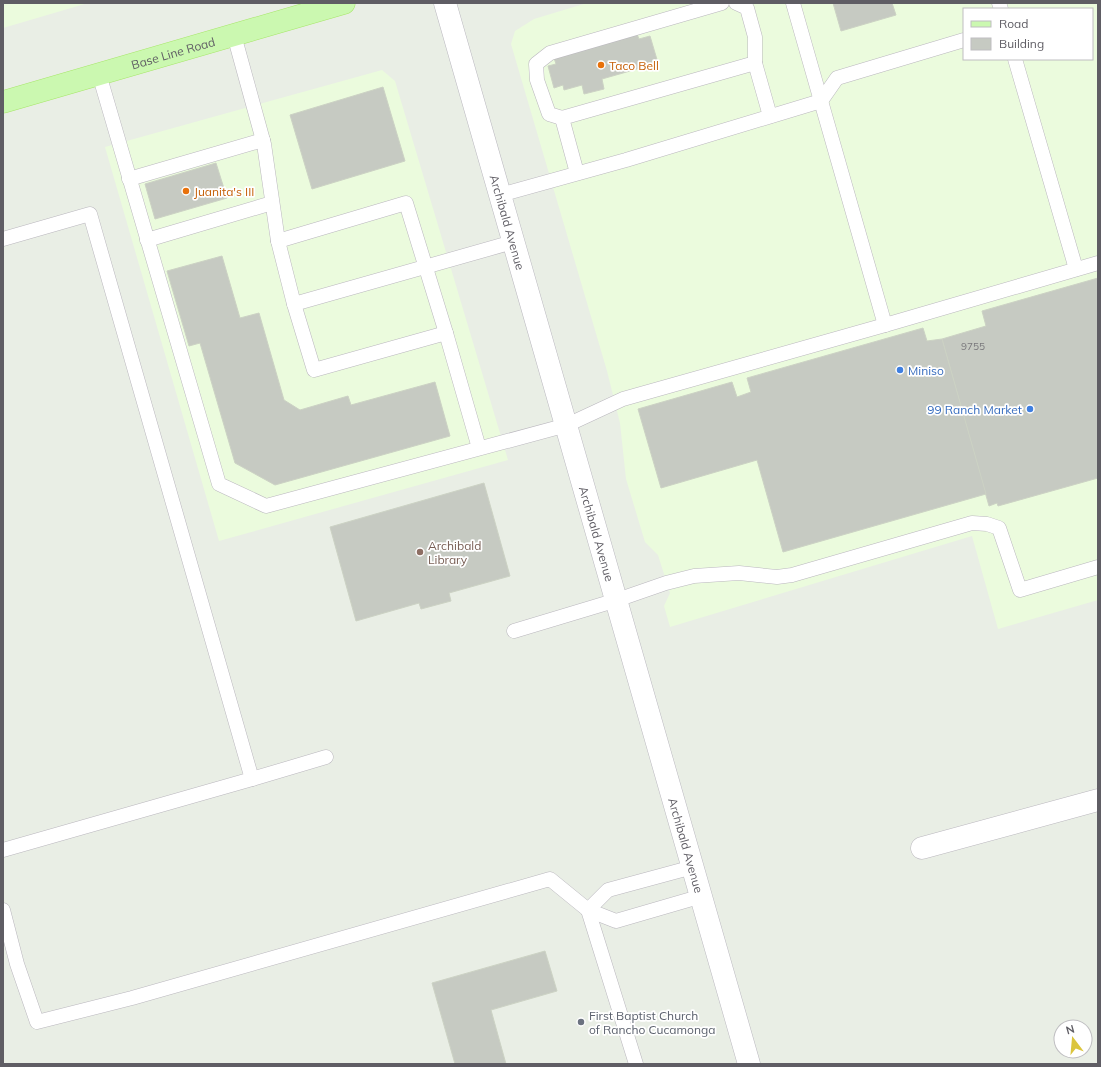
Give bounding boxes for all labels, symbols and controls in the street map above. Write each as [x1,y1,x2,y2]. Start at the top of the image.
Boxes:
legend [963,8,1093,60]
text: Road [999,16,1028,31]
street label: Base Line Road [129,33,217,72]
text: Building [999,36,1044,51]
place label: Taco Bell [609,58,659,73]
marker: Taco Bell [596,60,606,70]
street label: Archibald Avenue [487,173,529,272]
place label: Juanita's III [194,184,254,199]
marker: Juanita's III [181,186,191,196]
house number: 9755 [961,340,985,353]
place label: Miniso [908,363,944,378]
marker: Miniso [895,365,905,375]
place label: 99 Ranch Market [927,402,1022,417]
marker: 99 Ranch Market [1025,404,1035,414]
street label: Archibald Avenue [576,484,618,583]
place label: Archibald Library [428,538,481,567]
marker: Archibald Library [415,547,425,557]
street label: Archibald Avenue [666,796,707,894]
place label: First Baptist Church of Rancho Cucamonga [589,1008,715,1037]
marker: First Baptist Church of Rancho Cucamonga [576,1017,586,1027]
north arrow [1053,1019,1093,1059]
text: N [1064,1022,1076,1037]

